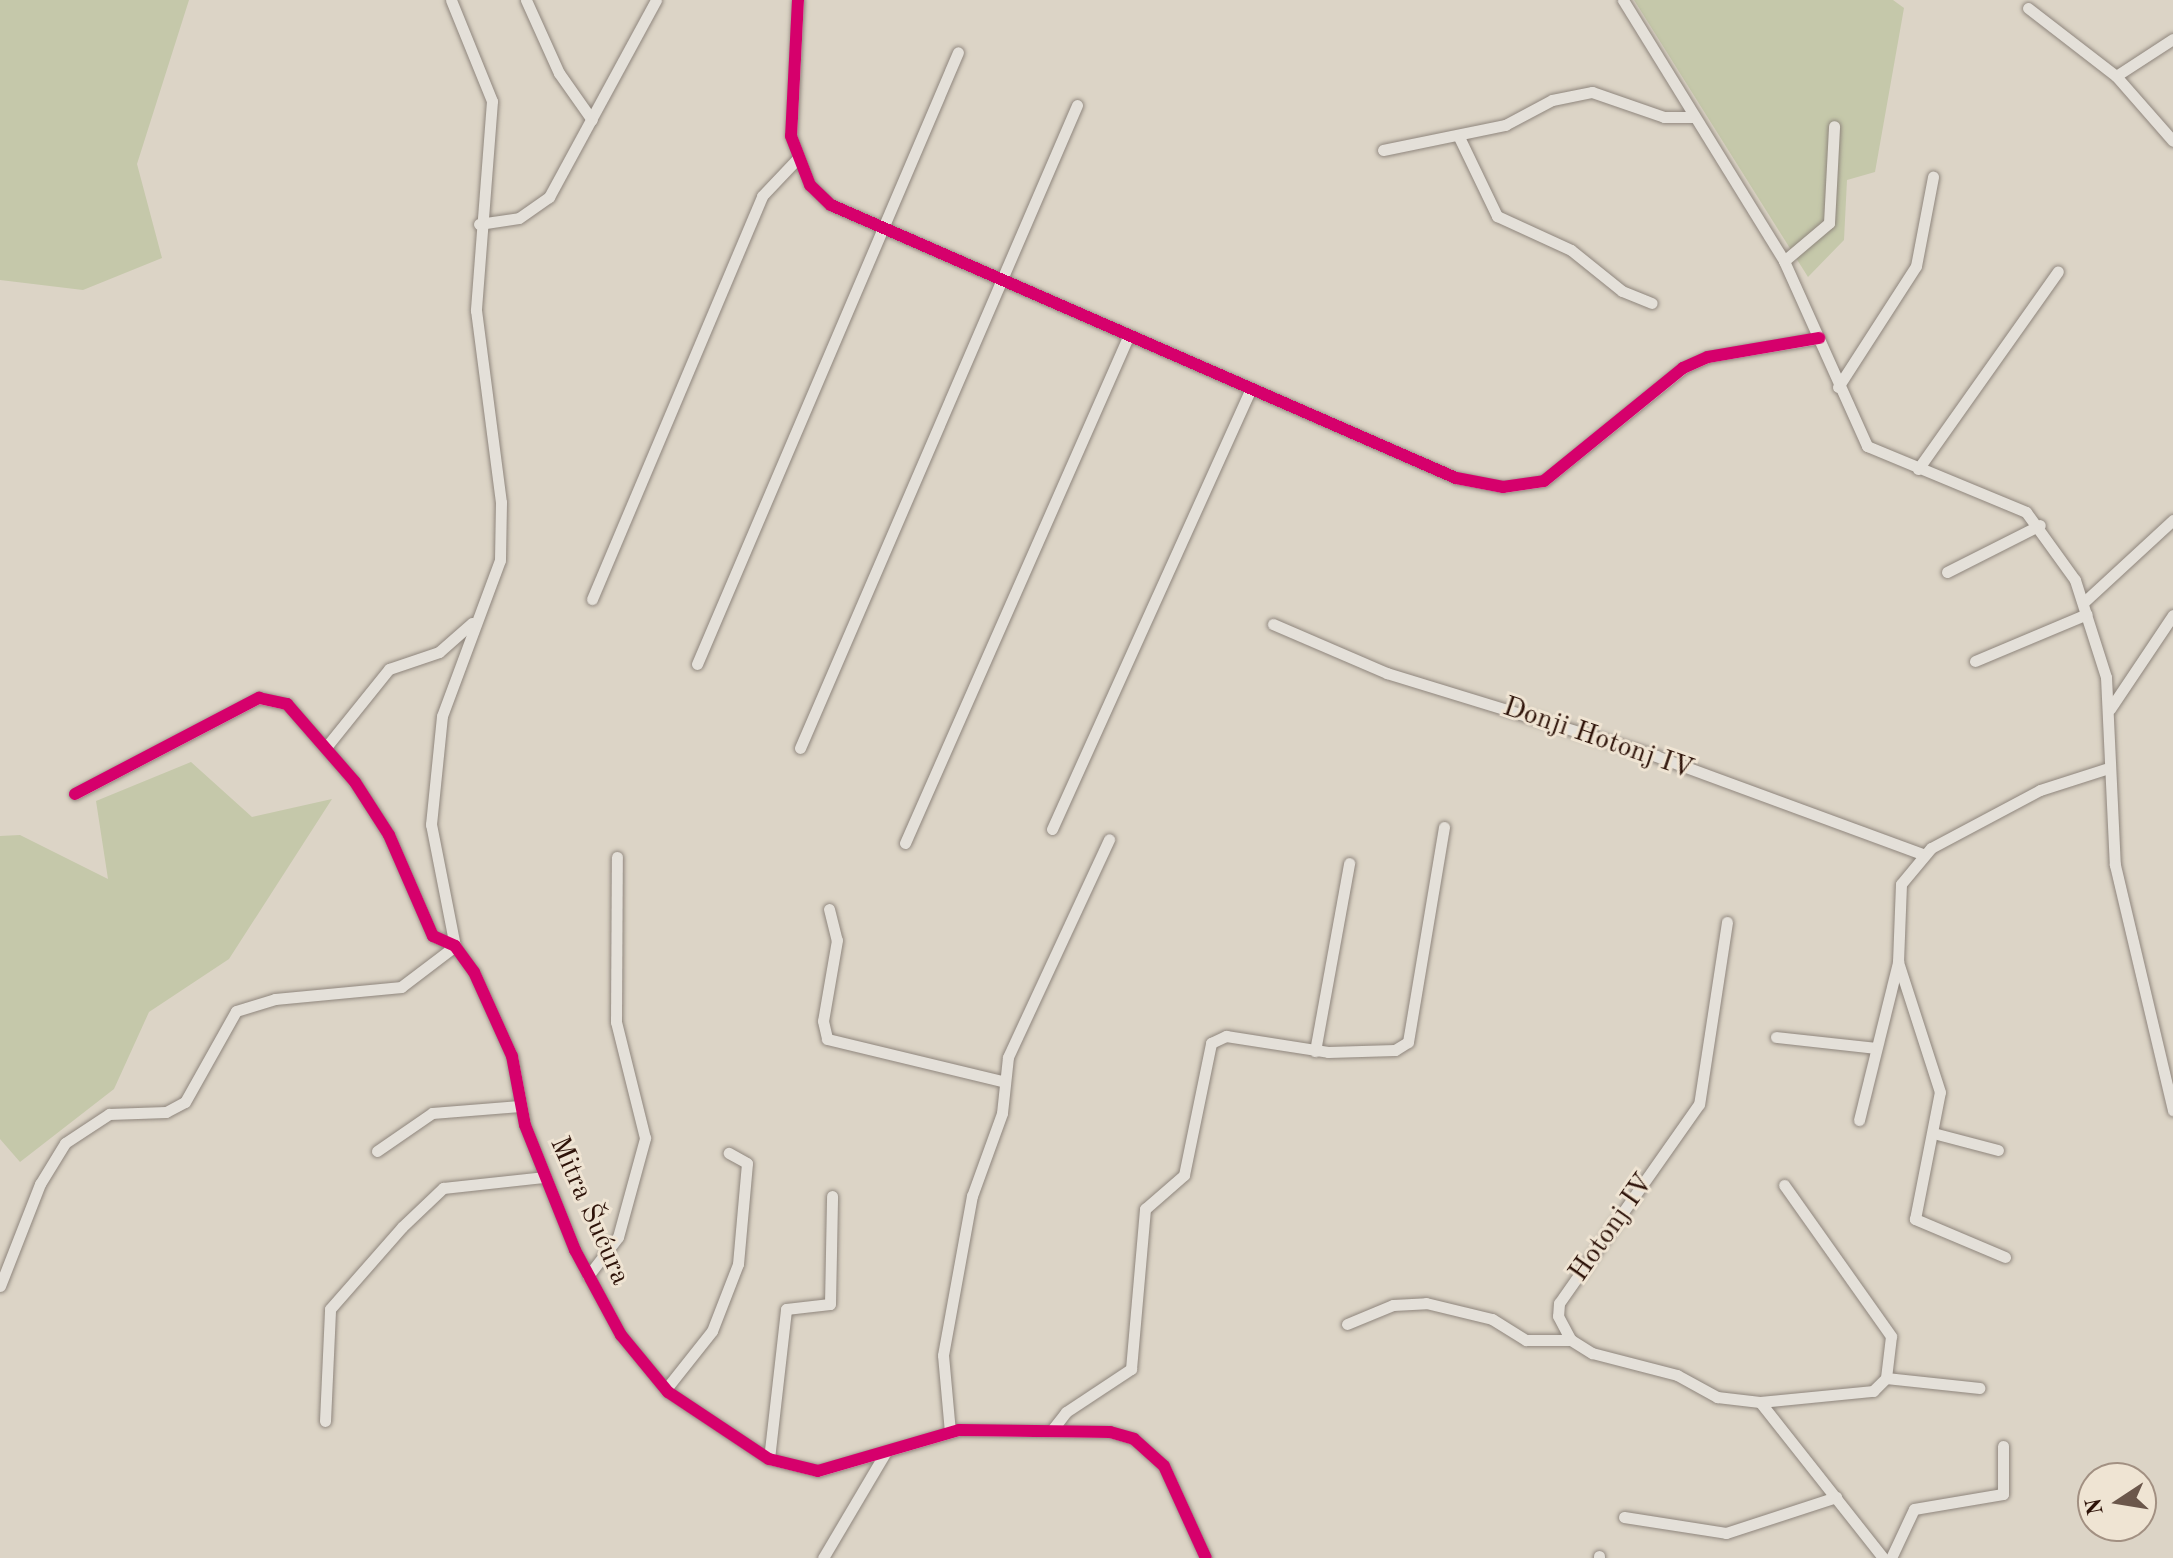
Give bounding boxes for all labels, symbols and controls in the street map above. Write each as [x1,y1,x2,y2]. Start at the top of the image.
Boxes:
street label: Donji Hotonj IV [1498,691,1698,787]
street label: Mitra Šućura [541,1132,637,1290]
street label: Hotonj IV [1563,1167,1661,1289]
north arrow [2077,1462,2157,1542]
text: N [2083,1496,2108,1517]

